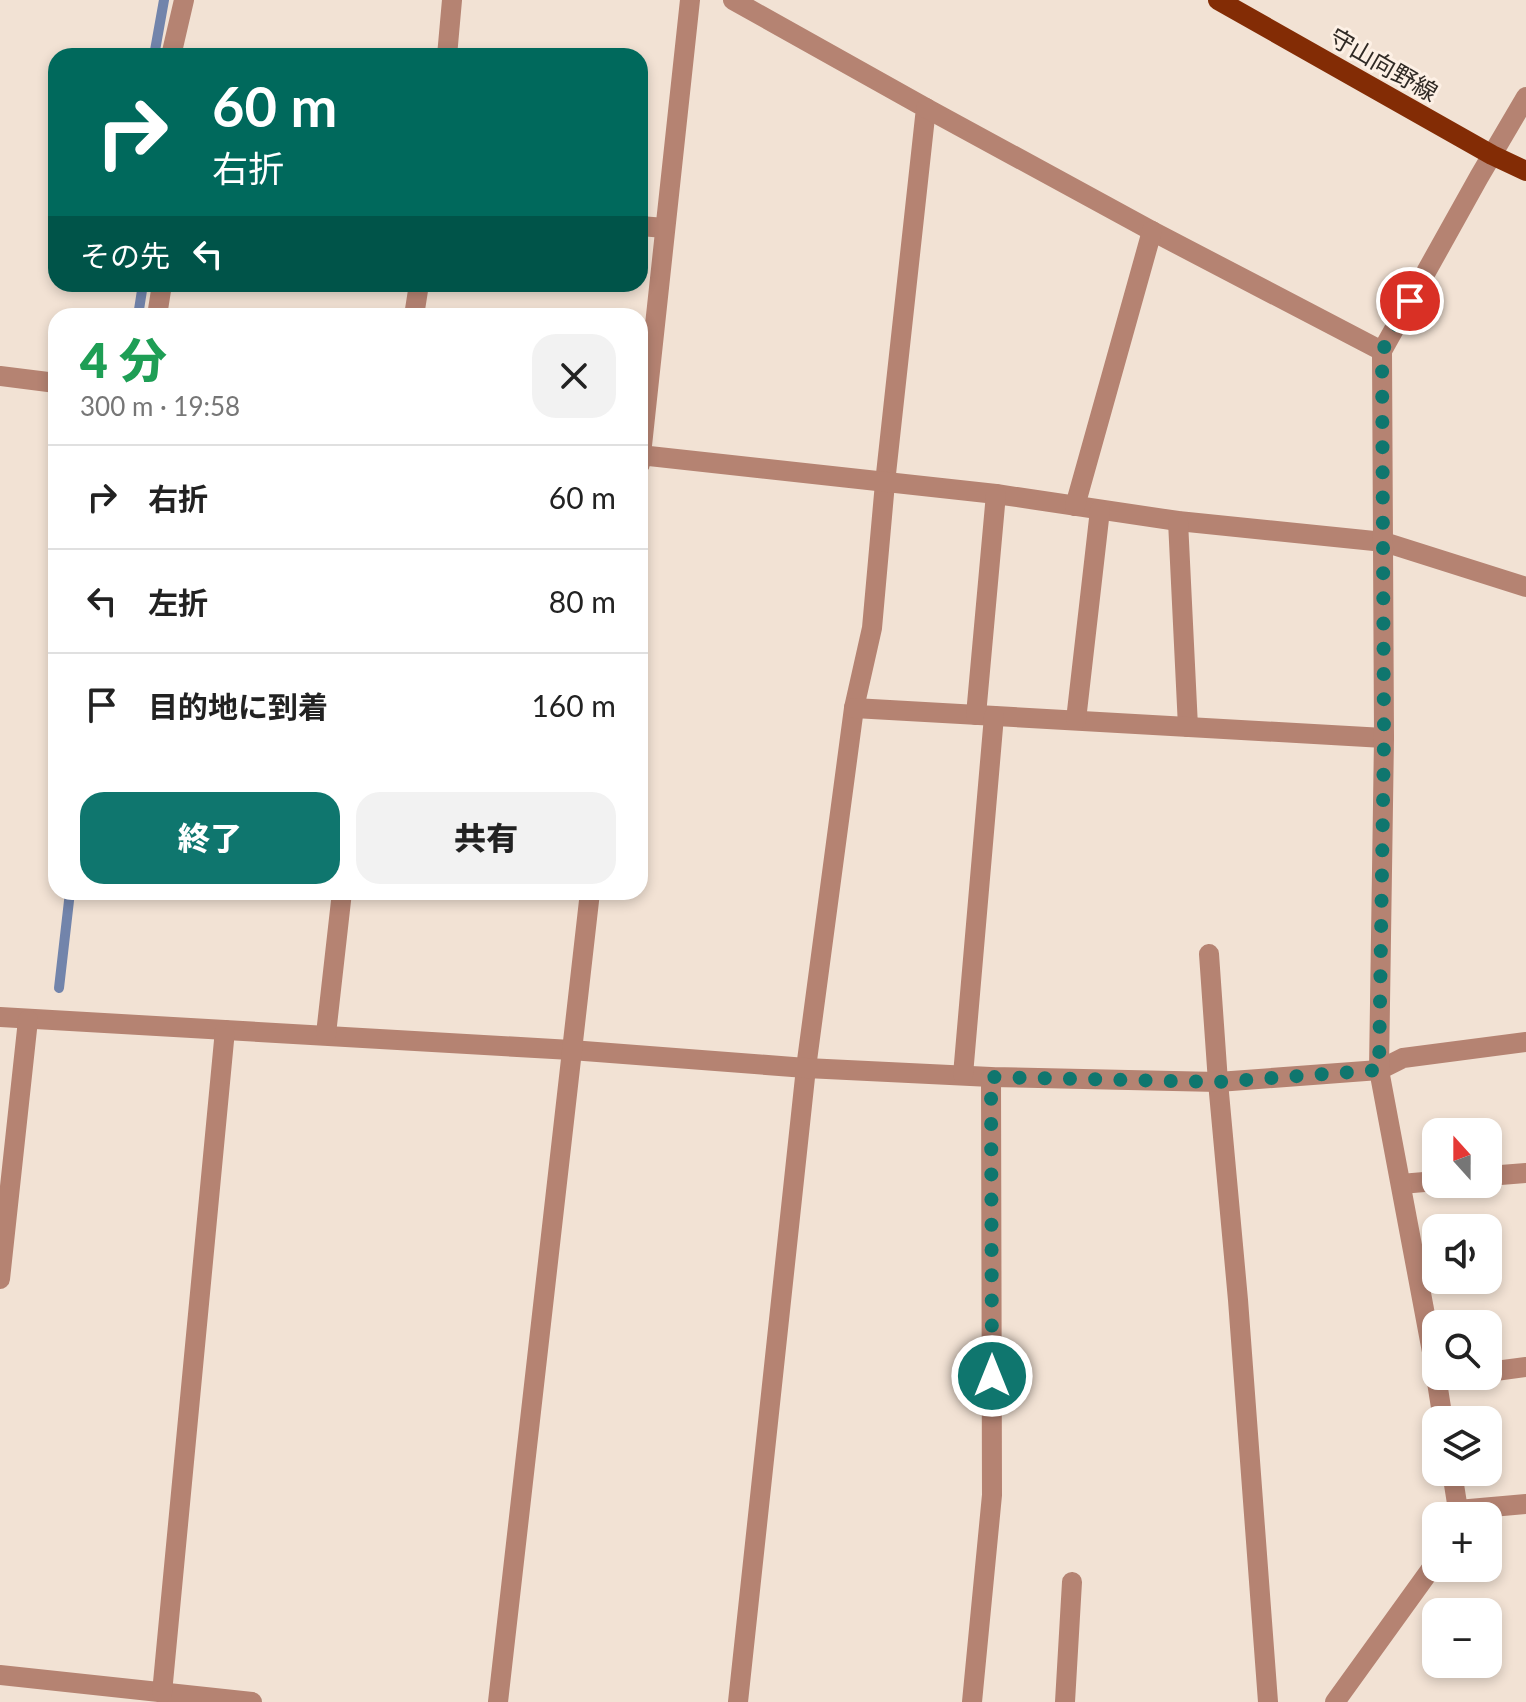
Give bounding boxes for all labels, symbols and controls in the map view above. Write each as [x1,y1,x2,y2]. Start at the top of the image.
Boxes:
street label: 守山向野線 [1325,21,1443,107]
text: 60 m [212,72,337,139]
icon: right [80,80,184,184]
text: 右折 [212,146,284,190]
icon: left [186,232,230,276]
text: その先 [80,237,170,273]
pin [1376,267,1444,335]
icon: arrive [1388,279,1432,323]
text: 4 分 [80,331,167,388]
button: close [532,334,616,418]
text: 300 m · 19:58 [80,390,240,422]
icon: right [80,475,124,519]
text: 60 m [549,479,616,515]
text: 右折 [148,480,208,516]
icon: left [80,579,124,623]
text: 80 m [549,583,616,619]
text: 左折 [148,584,208,620]
icon: arrive [80,683,124,727]
text: 160 m [531,687,616,723]
text: 目的地に到着 [148,688,328,724]
button: 終了 [80,792,340,884]
button: 共有 [356,792,616,884]
north arrow [1422,1118,1502,1198]
map controls [1422,1118,1502,1678]
button: sound [1422,1214,1502,1294]
button: search [1422,1310,1502,1390]
position arrow [950,1334,1034,1418]
button: layers [1422,1406,1502,1486]
button: + [1422,1502,1502,1582]
button: − [1422,1598,1502,1678]

